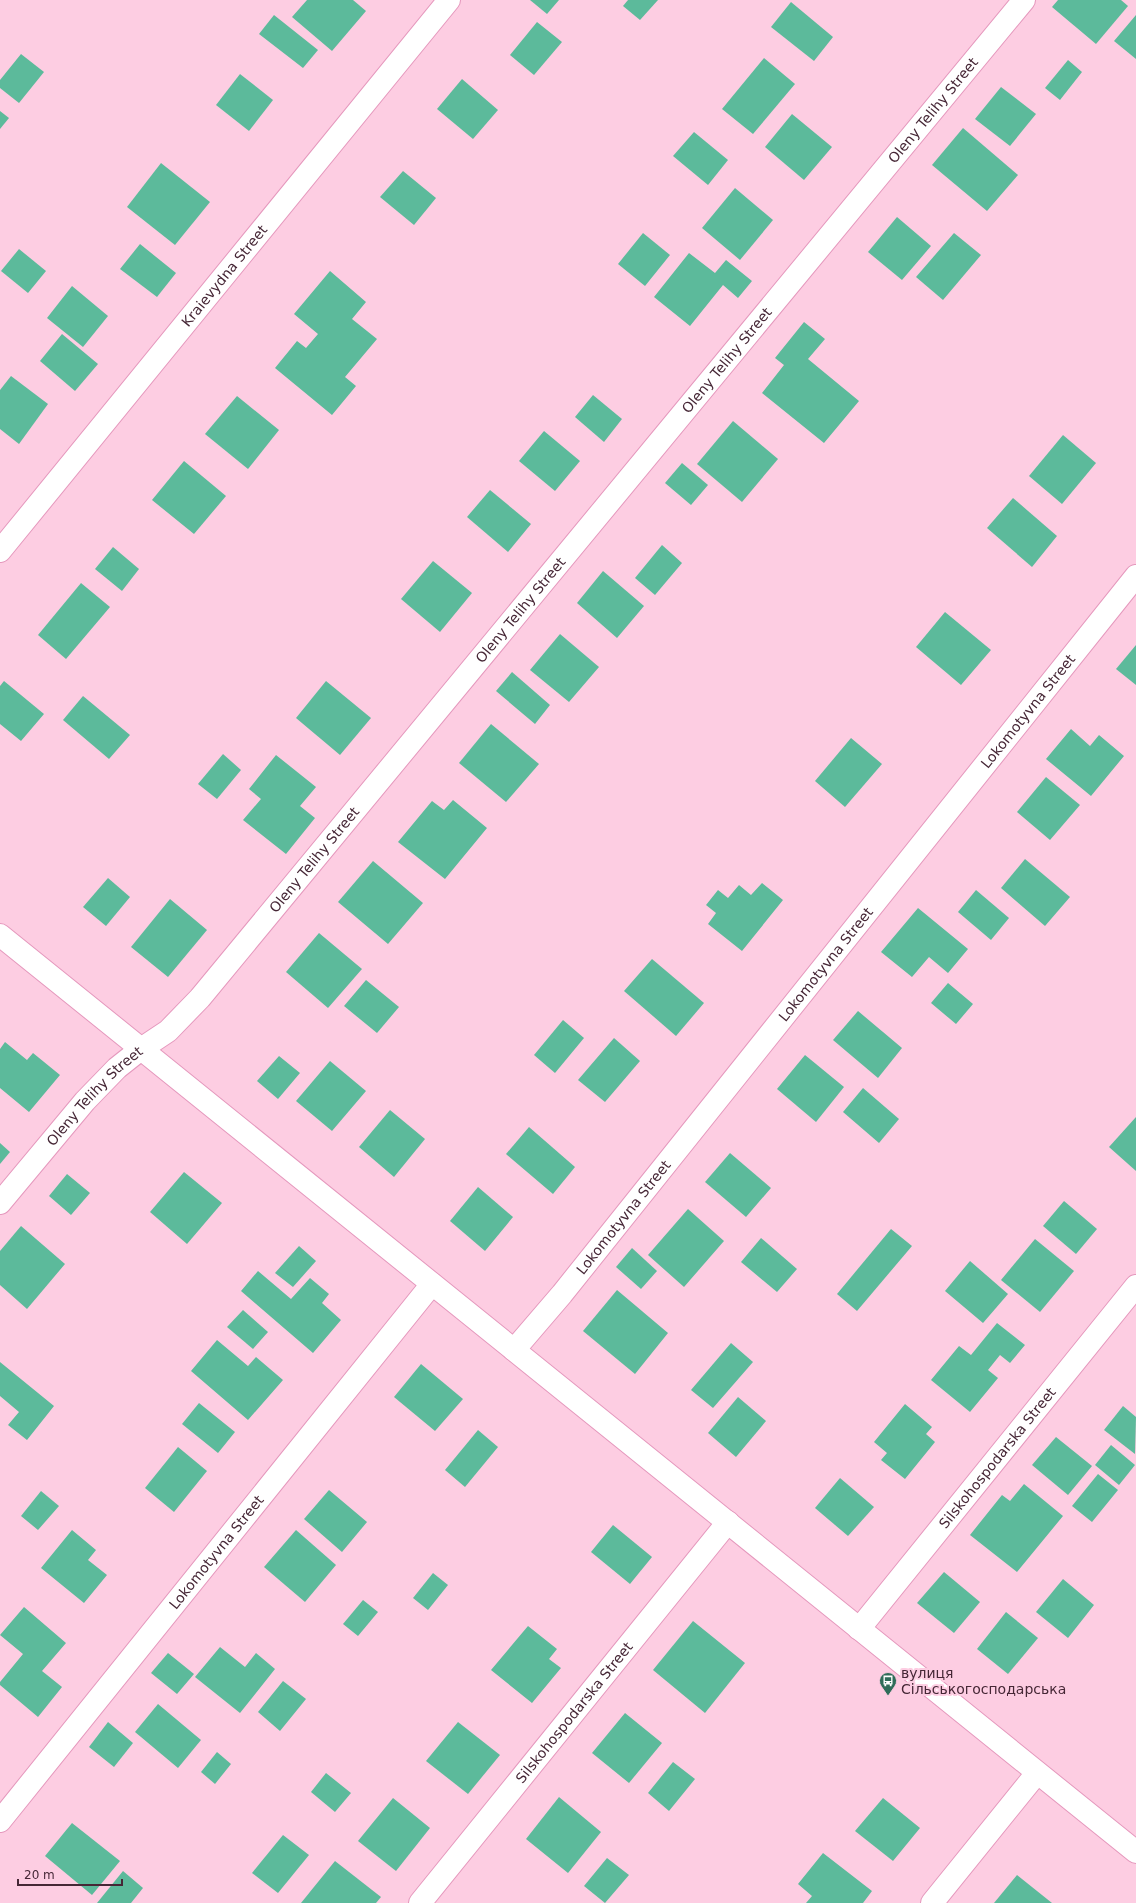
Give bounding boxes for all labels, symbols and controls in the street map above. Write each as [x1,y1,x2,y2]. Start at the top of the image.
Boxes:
street label: Oleny Telihy Street [885,54,981,166]
street label: Kraievydna Street [178,221,271,330]
street label: Oleny Telihy Street [678,304,775,416]
street label: Oleny Telihy Street [472,554,569,666]
street label: Lokomotyvna Street [978,651,1079,771]
street label: Oleny Telihy Street [266,803,363,916]
street label: Lokomotyvna Street [775,904,876,1024]
street label: Oleny Telihy Street [43,1043,146,1149]
street label: Lokomotyvna Street [573,1157,674,1277]
street label: Silskohospodarska Street [936,1384,1059,1532]
street label: Lokomotyvna Street [166,1492,267,1612]
street label: Silskohospodarska Street [512,1638,636,1786]
place label: вулиця Сільськогосподарська [901,1665,1066,1697]
bus stop icon: вулиця Сільськогосподарська [878,1671,898,1696]
scale bar [18,1861,122,1887]
text: 20 m [24,1868,55,1882]

